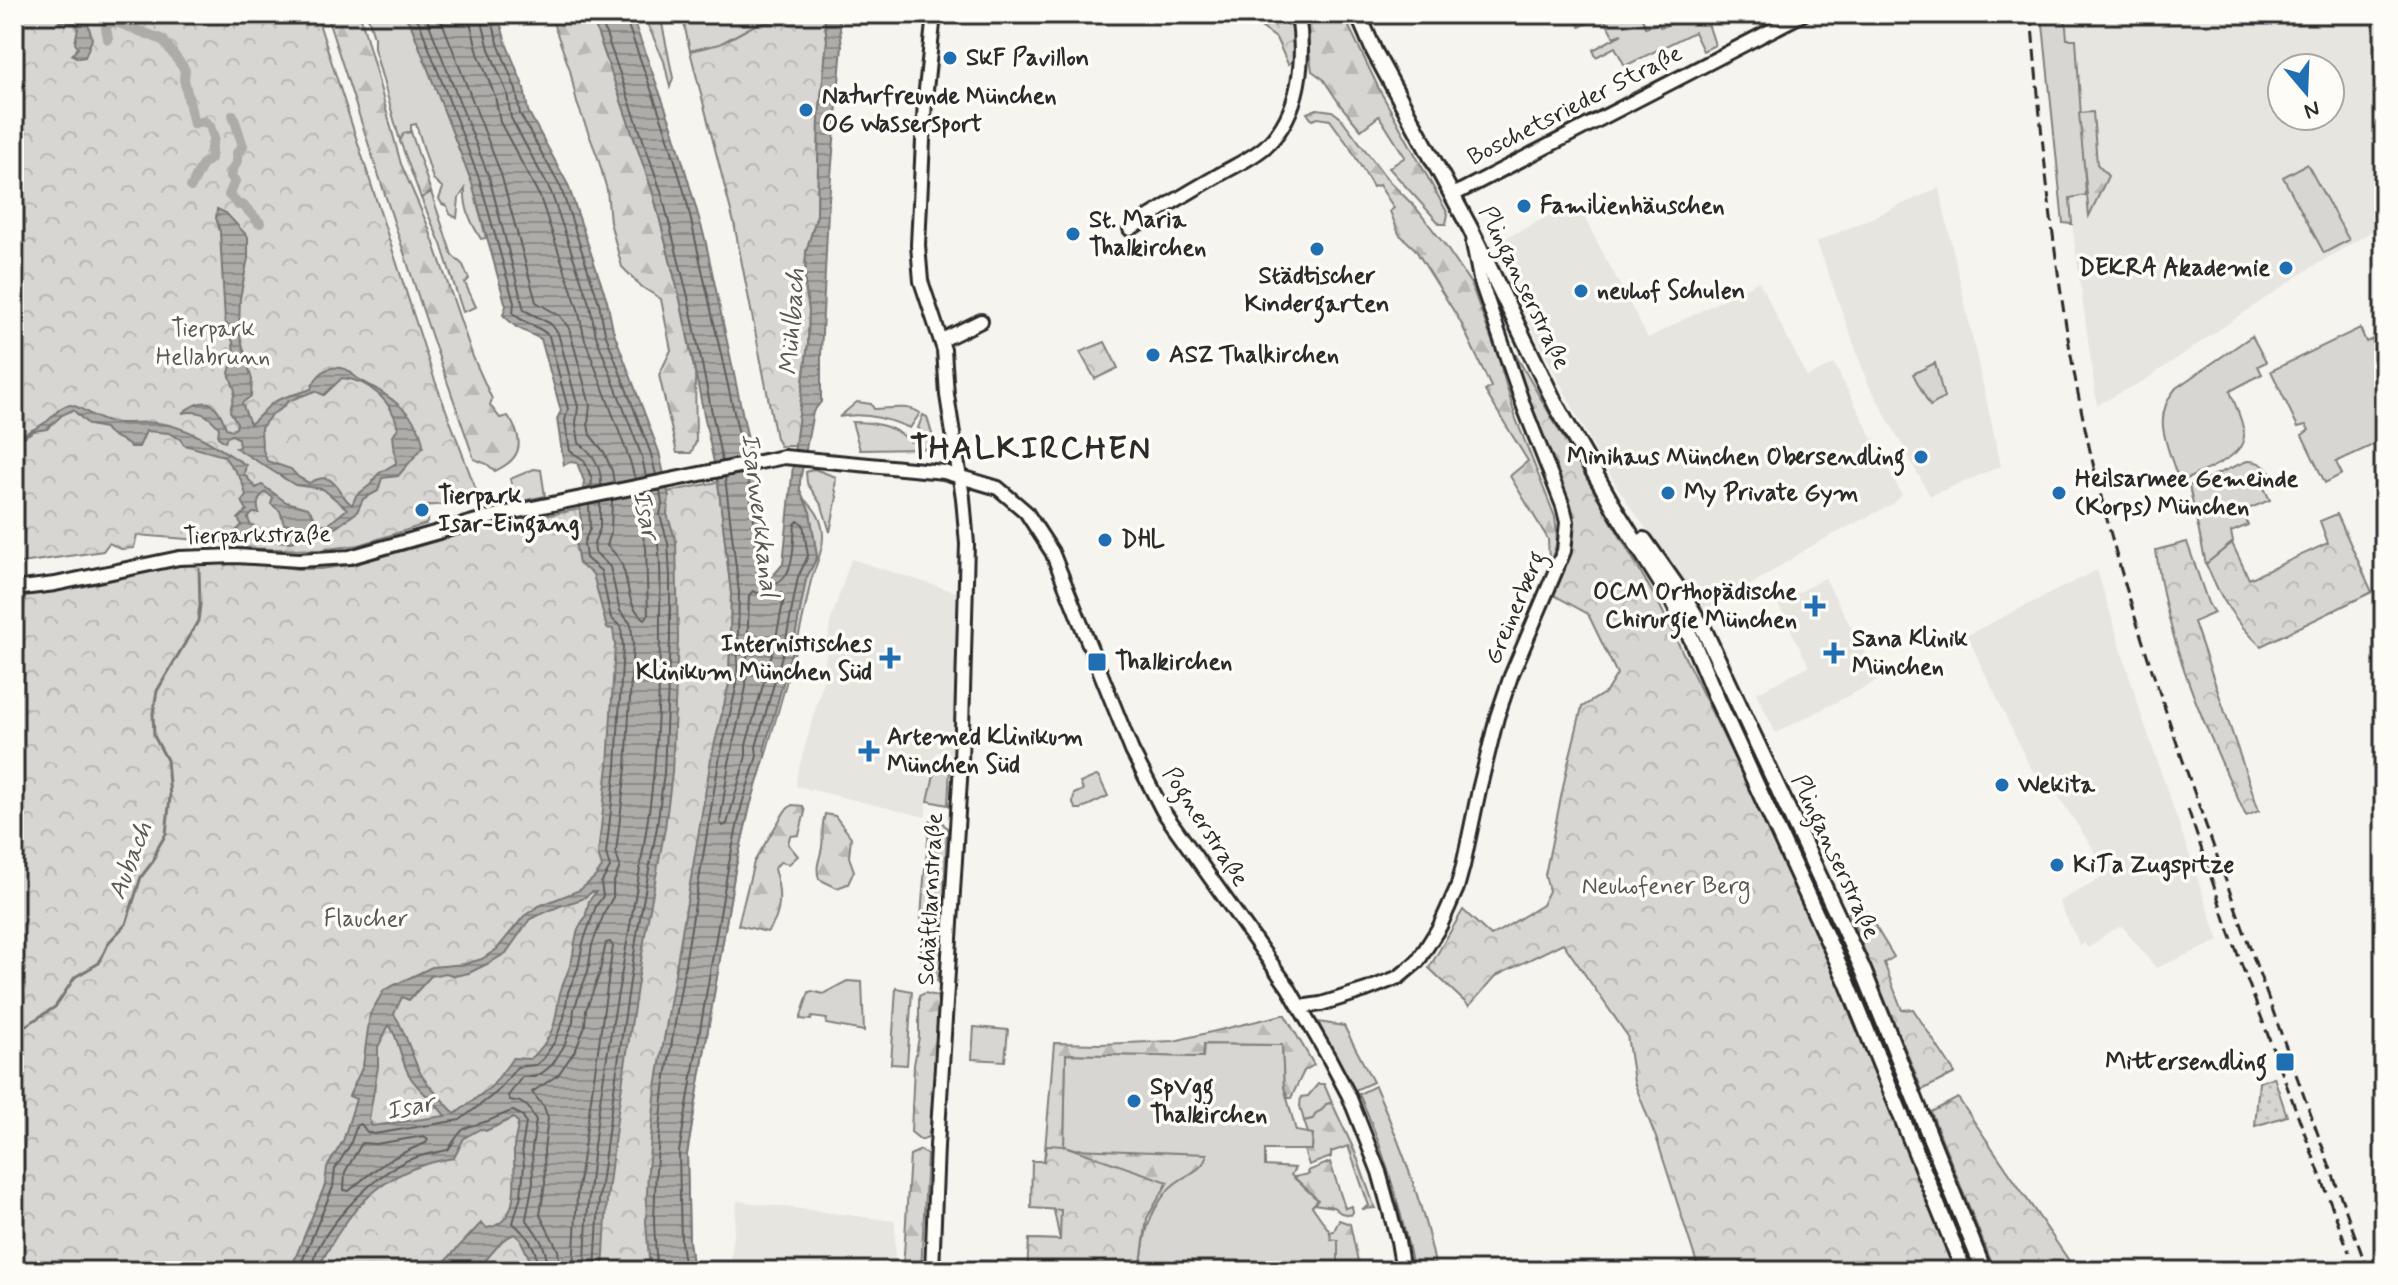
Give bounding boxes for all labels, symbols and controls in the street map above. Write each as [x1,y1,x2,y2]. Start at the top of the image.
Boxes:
street label: Boschetsrieder Straße [1462,38,1688,174]
place label: SkF Pavillon [966,43,1089,74]
marker: SkF Pavillon [941,49,959,67]
north arrow [2266,52,2346,132]
place label: Naturfreunde München OG Wassersport [822,81,1057,140]
text: N [2300,93,2323,125]
marker: Naturfreunde München OG Wassersport [797,101,815,119]
place label: Familienhäuschen [1540,191,1725,222]
marker: Familienhäuschen [1515,197,1533,215]
street label: Plinganserstraße [1468,201,1577,376]
place label: St. Maria Thalkirchen [1089,205,1206,264]
marker: St. Maria Thalkirchen [1064,225,1082,243]
marker: Städtischer Kindergarten [1308,240,1326,258]
place label: DEKRA Akademie [2079,253,2270,284]
marker: DEKRA Akademie [2277,259,2295,277]
place label: Städtischer Kindergarten [1244,261,1390,323]
water label: Mühlbach [772,267,814,377]
place label: neuhof Schulen [1597,276,1745,307]
marker: neuhof Schulen [1572,282,1590,300]
park label: Tierpark Hellabrunn [156,314,270,373]
place label: ASZ Thalkirchen [1169,340,1339,371]
marker: ASZ Thalkirchen [1144,346,1162,364]
district label: THALKIRCHEN [910,428,1152,470]
water label: Isarwerkkanal [732,431,786,602]
place label: Minihaus München Obersendling [1567,442,1905,476]
marker: Minihaus München Obersendling [1912,448,1930,466]
place label: Heilsarmee Gemeinde (Korps) München [2075,464,2298,523]
place label: My Private Gym [1684,478,1859,509]
place label: Tierpark Isar-Eingang [438,481,580,543]
marker: My Private Gym [1659,484,1677,502]
marker: Heilsarmee Gemeinde (Korps) München [2050,484,2068,502]
water label: Isar [623,488,667,545]
marker: Tierpark Isar-Eingang [413,501,431,519]
street label: Tierparkstraße [183,519,331,553]
place label: DHL [1121,525,1166,556]
marker: DHL [1096,531,1114,549]
street label: Greinerberg [1478,547,1557,671]
place label: OCM Orthopädische Chirurgie München [1593,577,1797,639]
marker: OCM Orthopädische Chirurgie München [1804,595,1826,617]
place label: Sana Klinik München [1852,624,1968,683]
place label: Internistisches Klinikum München Süd [636,629,872,688]
marker: Sana Klinik München [1823,642,1845,664]
marker: Internistisches Klinikum München Süd [879,647,901,669]
place label: Thalkirchen [1115,647,1232,678]
marker: Thalkirchen [1086,651,1108,673]
place label: Artemed Klinikum München Süd [887,722,1083,781]
marker: Artemed Klinikum München Süd [858,740,880,762]
street label: Pognerstraße [1152,761,1255,895]
street label: Plinganserstraße [1781,770,1887,946]
place label: Wekita [2017,770,2096,801]
marker: Wekita [1993,776,2011,794]
street label: Schäftlarnstraße [911,812,951,986]
water label: Aubach [101,817,161,905]
place label: KiTa Zugspitze [2073,850,2235,882]
marker: KiTa Zugspitze [2048,856,2066,874]
park label: Neuhofener Berg [1582,871,1750,904]
park label: Flaucher [324,904,408,935]
place label: Mittersendling [2105,1047,2267,1081]
marker: Mittersendling [2274,1051,2296,1073]
place label: SpVgg Thalkirchen [1150,1072,1267,1131]
water label: Isar [383,1086,440,1129]
marker: SpVgg Thalkirchen [1125,1092,1143,1110]

